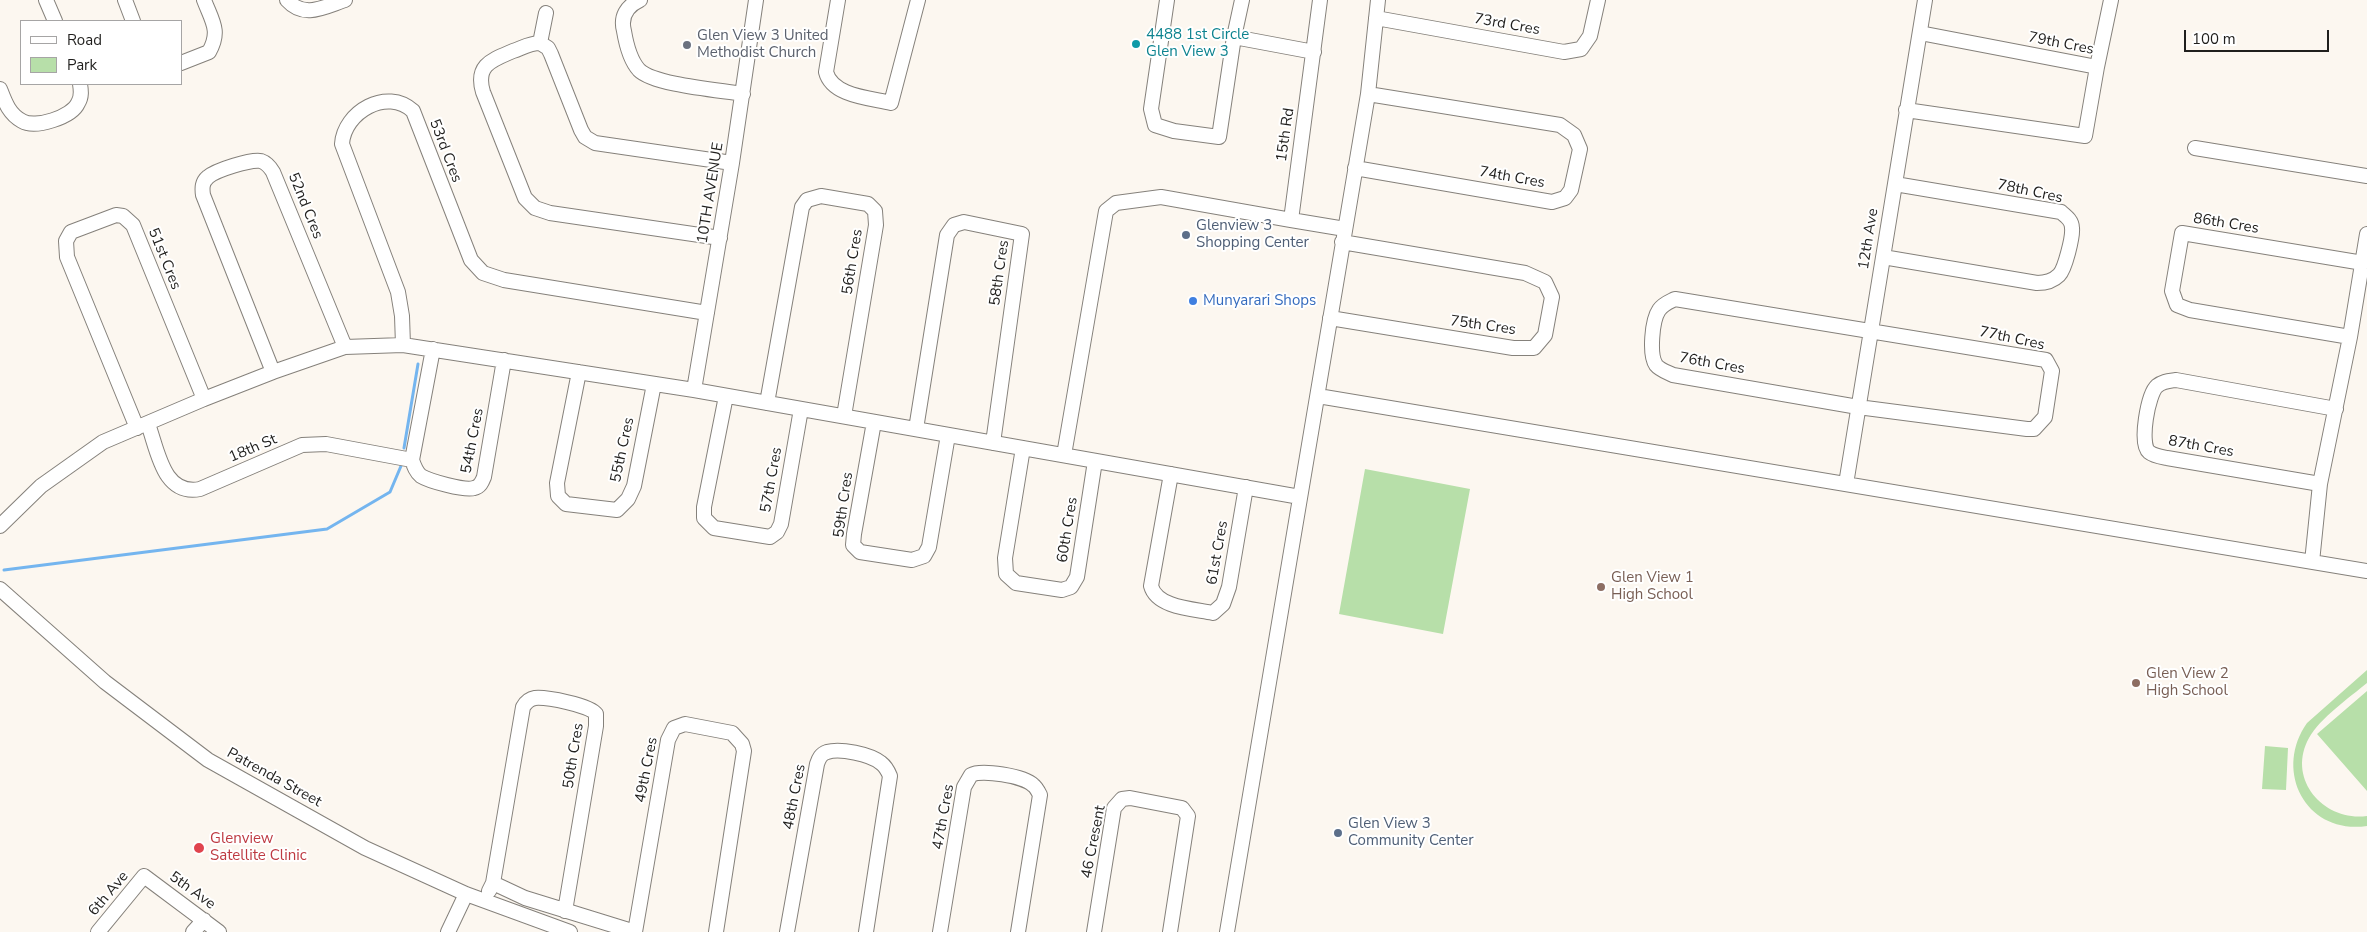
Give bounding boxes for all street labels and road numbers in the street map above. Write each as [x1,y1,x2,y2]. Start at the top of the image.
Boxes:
street label: 73rd Cres [1473,10,1541,40]
street label: 79th Cres [2027,29,2095,59]
street label: 15th Rd [1273,107,1299,163]
street label: 53rd Cres [425,117,465,185]
street label: 10TH AVENUE [694,141,728,245]
street label: 74th Cres [1478,163,1546,193]
street label: 52nd Cres [284,170,326,242]
street label: 78th Cres [1996,176,2064,208]
street label: 12th Ave [1855,207,1883,271]
street label: 86th Cres [2192,210,2260,238]
street label: 51st Cres [144,226,184,292]
street label: 56th Cres [839,228,867,296]
street label: 58th Cres [986,239,1014,307]
street label: 75th Cres [1449,312,1517,340]
street label: 77th Cres [1978,323,2046,355]
street label: 76th Cres [1678,349,1746,379]
street label: 54th Cres [458,407,488,475]
street label: 55th Cres [607,416,639,484]
street label: 18th St [226,431,280,467]
street label: 87th Cres [2167,432,2235,462]
street label: 57th Cres [757,446,787,514]
street label: 59th Cres [830,471,858,539]
street label: 60th Cres [1054,496,1082,564]
street label: 61st Cres [1204,520,1232,586]
street label: 50th Cres [560,722,588,790]
street label: 49th Cres [632,736,662,804]
street label: Patrenda Street [223,745,325,811]
street label: 48th Cres [780,763,810,831]
street label: 47th Cres [929,783,959,851]
street label: 46 Cresent [1078,804,1110,880]
street label: 6th Ave [85,868,133,920]
street label: 5th Ave [165,868,219,914]

